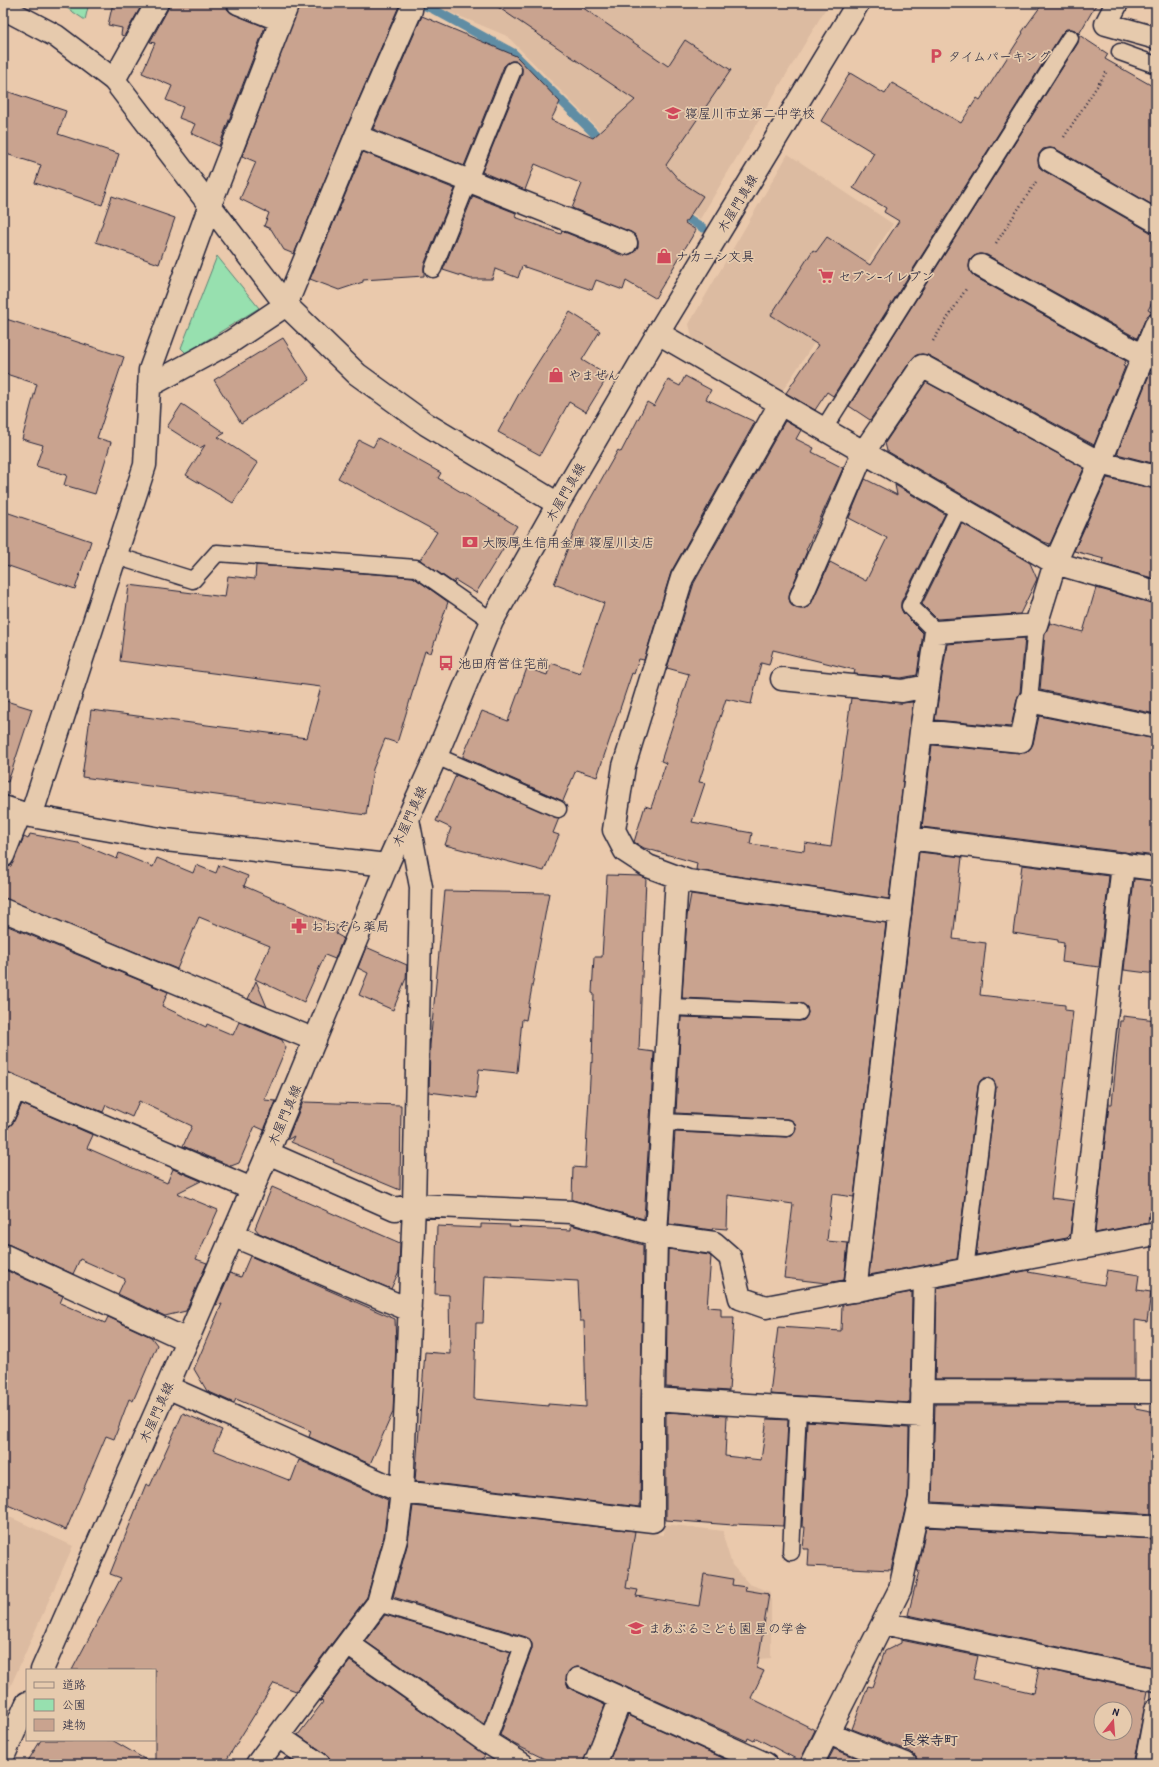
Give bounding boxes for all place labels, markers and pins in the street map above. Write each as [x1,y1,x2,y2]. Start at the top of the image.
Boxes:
parking icon: タイムパーキング [927,47,945,65]
place label: タイムパーキング [948,47,1051,65]
school or university icon: 寝屋川市立第二中学校 [664,104,682,122]
place label: 寝屋川市立第二中学校 [685,104,815,122]
shop icon: ナカニシ文具 [655,247,673,265]
place label: ナカニシ文具 [676,247,754,265]
supermarket icon: セブン-イレブン [817,267,835,285]
place label: セブン-イレブン [838,267,934,285]
shop icon: やまぜん [547,366,565,384]
place label: やまぜん [568,366,620,384]
bank icon: 大阪厚生信用金庫 寝屋川支店 [461,533,479,551]
place label: 大阪厚生信用金庫 寝屋川支店 [482,533,654,551]
bus stop icon: 池田府営住宅前 [437,654,455,672]
place label: 池田府営住宅前 [458,654,549,672]
pharmacy icon: おおぞら薬局 [290,917,308,935]
place label: おおぞら薬局 [311,917,389,935]
school or university icon: まあぶるこども園 星の学舎 [627,1619,645,1637]
place label: まあぶるこども園 星の学舎 [648,1619,807,1637]

